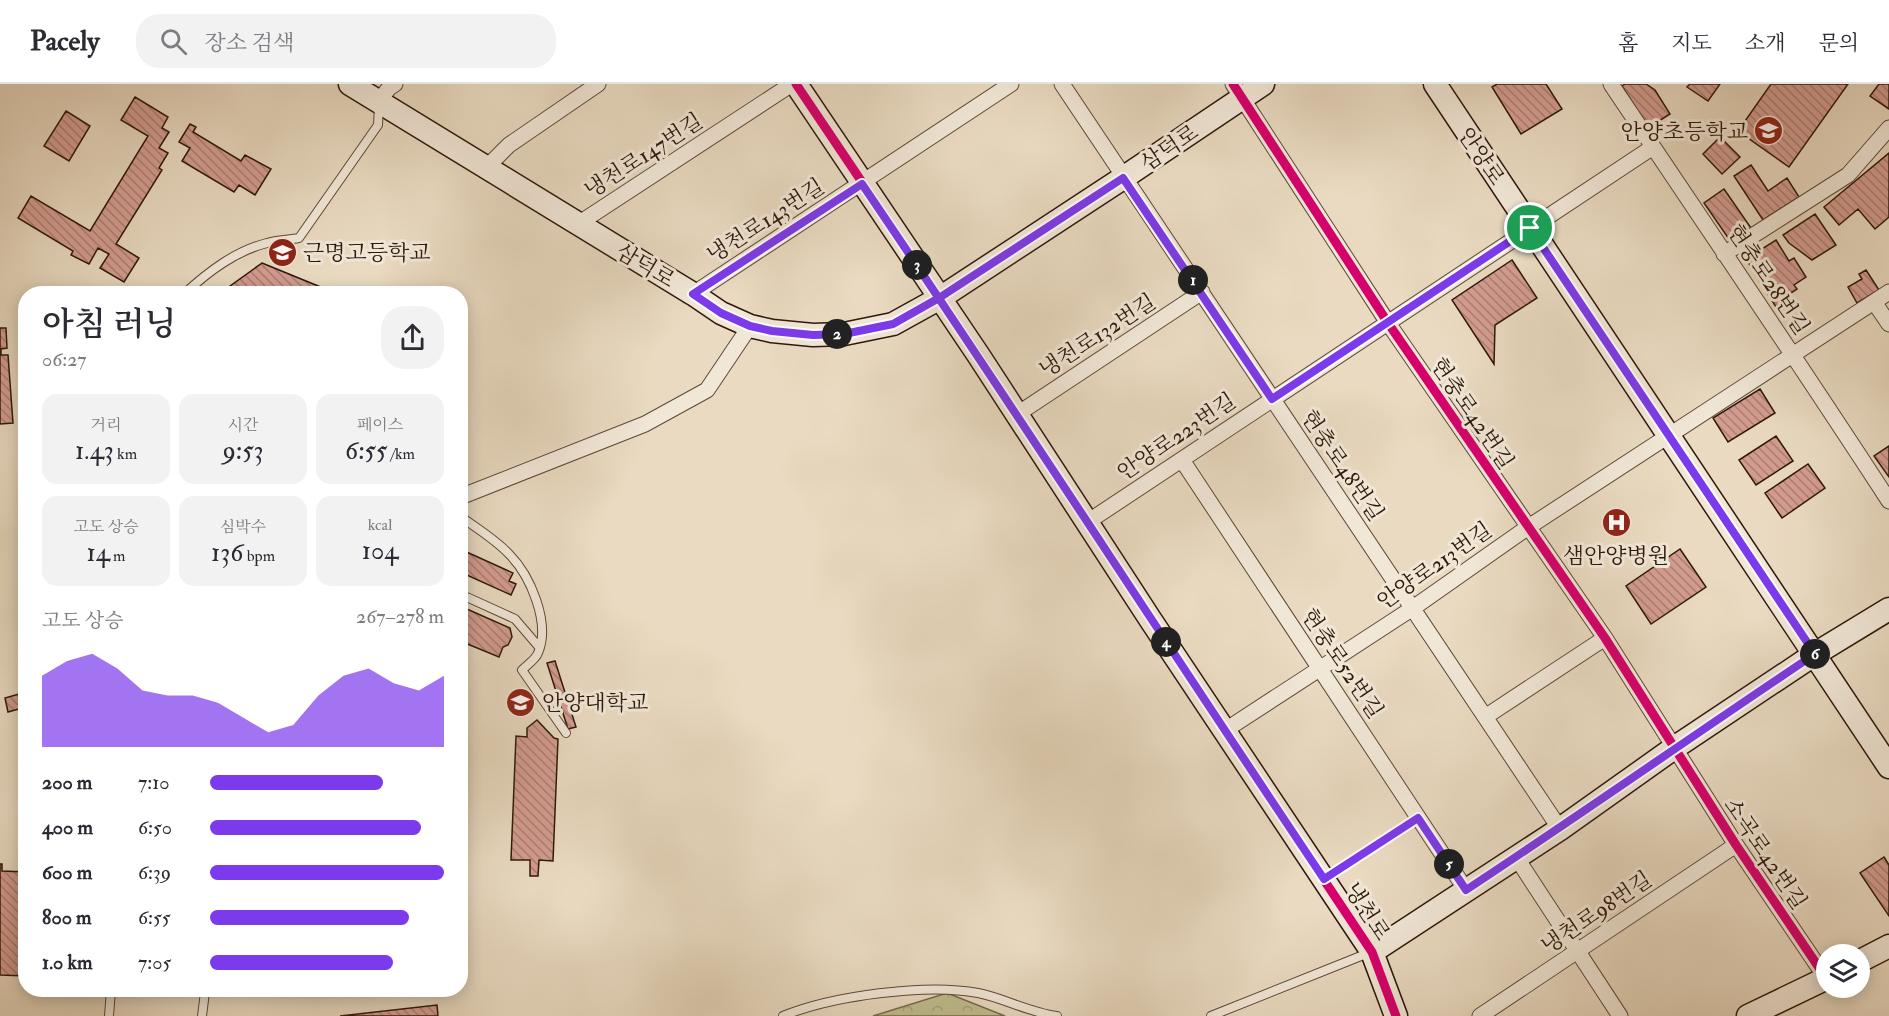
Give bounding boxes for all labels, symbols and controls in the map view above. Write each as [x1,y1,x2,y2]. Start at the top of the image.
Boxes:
search box [136,14,556,68]
text: Pacely [30,24,100,59]
icon: search [157,25,190,58]
text: 장소 검색 [205,29,294,57]
text: 홈 [1618,30,1638,57]
text: 지도 [1671,30,1712,57]
text: 소개 [1745,30,1785,57]
text: 문의 [1818,30,1859,57]
street label: 냉천로147번길 [579,107,708,205]
school or university icon: 안양초등학교 [1753,115,1785,147]
street label: 삼덕로 [1135,118,1204,177]
place label: 안양초등학교 [1620,118,1748,146]
street label: 안양로 [1452,122,1511,191]
street label: 냉천로143번길 [702,172,830,269]
pin [1504,202,1555,253]
icon: arrive [1513,211,1546,244]
street label: 현충로28번길 [1721,219,1815,340]
school or university icon: 근명고등학교 [266,236,298,268]
street label: 삼덕로 [611,237,680,294]
place label: 근명고등학교 [303,239,431,267]
pin: 3 [902,250,932,280]
text: 3 [914,255,920,275]
pin: 1 [1178,265,1208,295]
text: 1 [1190,270,1196,290]
street label: 냉천로132번길 [1034,288,1161,384]
text: 아침 러닝 [42,304,176,345]
button: share [381,306,444,369]
pin: 2 [822,319,852,349]
text: 2 [833,324,841,344]
text: 06:27 [42,347,87,372]
street label: 현충로42번길 [1424,352,1520,475]
street label: 안양로223번길 [1112,387,1241,487]
street label: 현충로48번길 [1295,404,1390,527]
text: 거리 [91,415,121,435]
text: 시간 [228,415,258,435]
text: 페이스 [357,415,403,435]
text: 1.43 [75,435,114,467]
text: 9:53 [222,435,264,467]
text: 6:55 [345,435,387,467]
text: km [114,444,137,464]
text: /km [387,444,415,464]
hospital icon: 샘안양병원 [1600,507,1632,539]
text: kcal [368,515,392,535]
street label: 안양로213번길 [1372,516,1497,616]
text: 고도 상승 [73,517,139,537]
text: 심박수 [220,517,266,537]
text: 104 [362,535,398,567]
text: 14 [86,537,110,569]
text: 136 [211,537,243,569]
place label: 샘안양병원 [1563,542,1669,570]
text: m [110,546,126,566]
text: bpm [243,546,275,566]
street label: 현충로52번길 [1295,603,1389,724]
text: 267–278 m [356,604,444,629]
text: 고도 상승 [42,608,124,633]
pin: 4 [1151,627,1181,657]
text: 4 [1162,632,1170,652]
pin: 6 [1800,639,1830,669]
text: 6 [1811,644,1819,664]
school or university icon: 안양대학교 [505,686,537,718]
place label: 안양대학교 [542,689,648,717]
text: 200 m [42,770,92,795]
text: 7:10 [138,770,169,795]
street label: 소곡로42번길 [1717,792,1813,915]
text: 400 m [42,815,93,840]
text: 6:50 [138,815,172,840]
pin: 5 [1434,849,1464,879]
text: 5 [1445,854,1453,874]
text: 600 m [42,860,92,885]
text: 6:39 [138,860,171,885]
street label: 냉천로98번길 [1536,865,1657,960]
street label: 냉천로 [1338,877,1396,946]
text: 800 m [42,905,92,930]
text: 6:55 [138,905,171,930]
map controls [1816,944,1870,998]
button: layers [1816,944,1870,998]
text: 1.0 km [42,950,93,975]
text: 7:05 [138,950,171,975]

